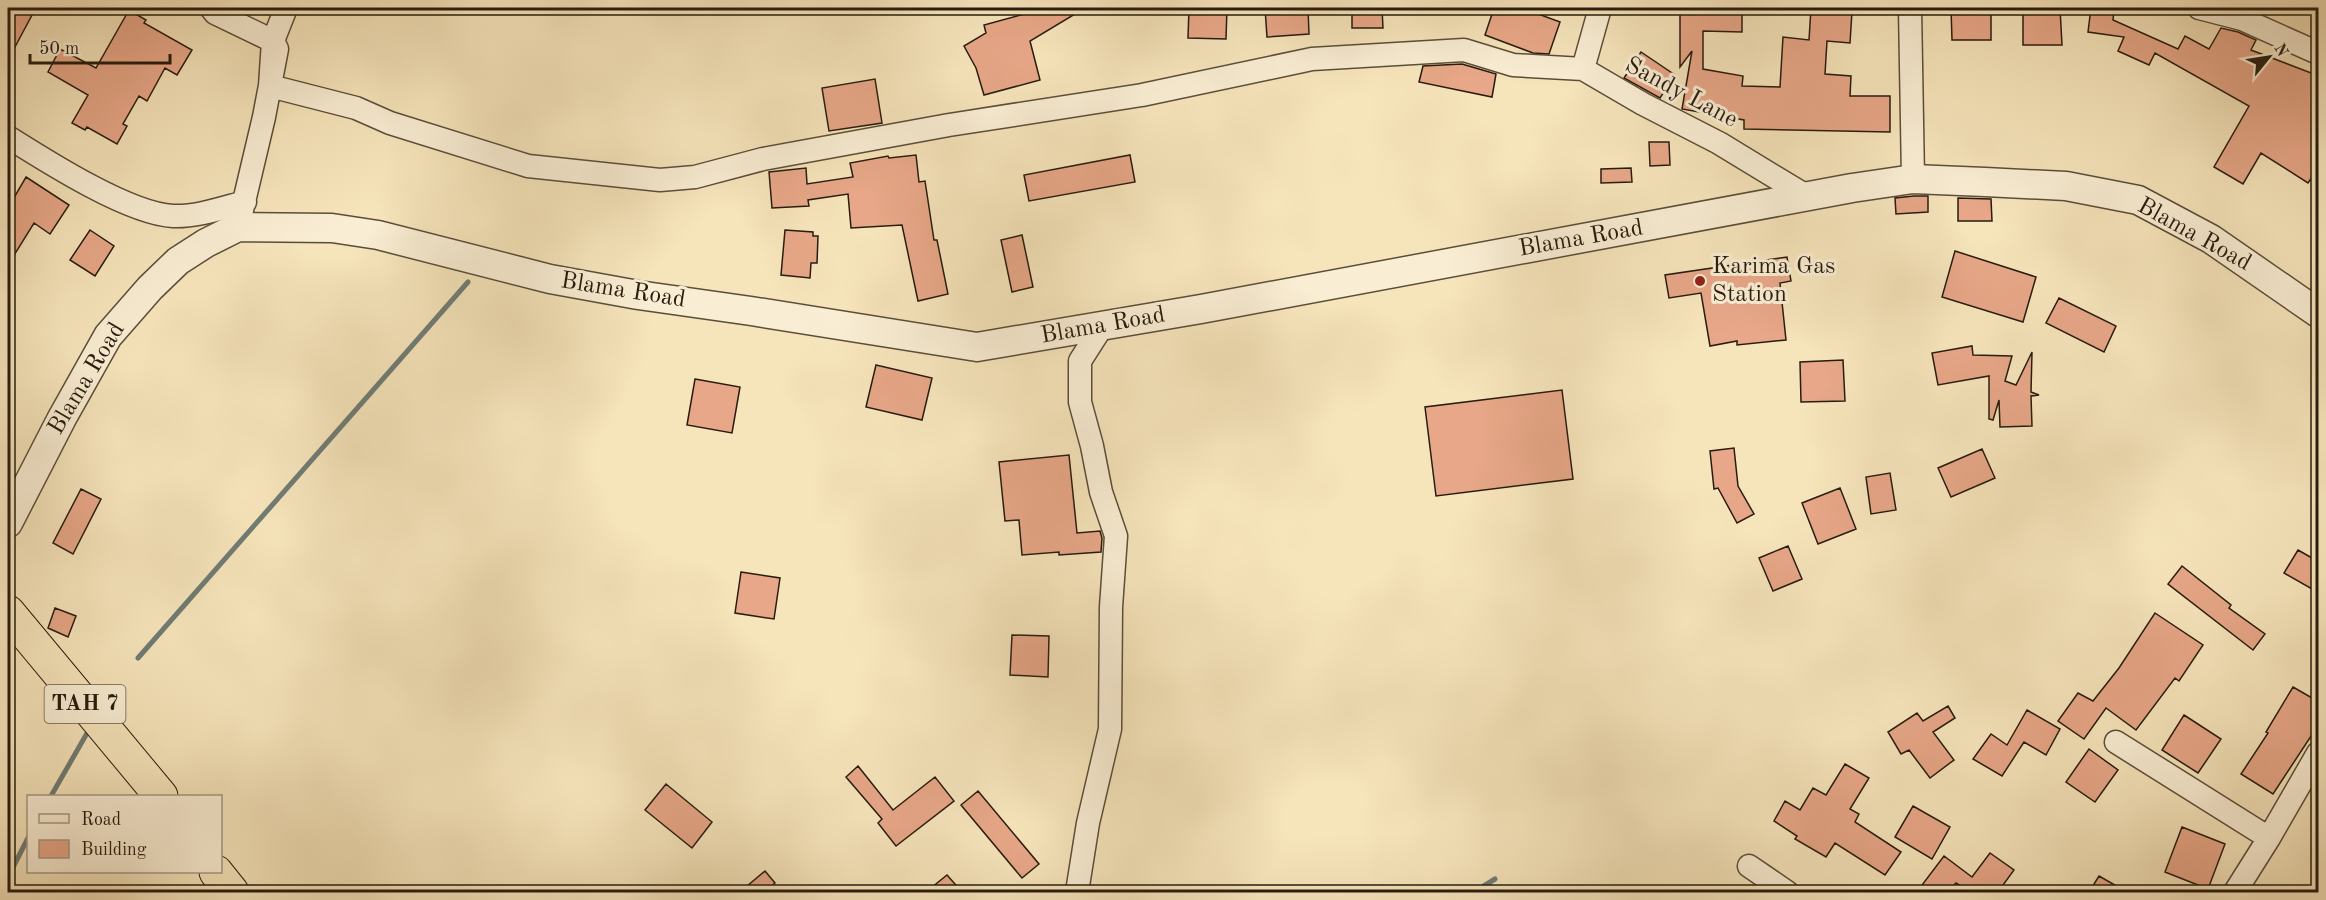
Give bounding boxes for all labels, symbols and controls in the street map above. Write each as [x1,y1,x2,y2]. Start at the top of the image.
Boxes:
scale bar [30,27,170,65]
north arrow [2239,27,2299,87]
text: 50 m [39,40,79,58]
text: N [2270,41,2291,60]
street label: Sandy Lane [1621,53,1741,133]
street label: Blama Road [2133,194,2255,276]
street label: Blama Road [1517,216,1645,262]
place label: Karima Gas Station [1712,255,1836,307]
street label: Blama Road [559,269,687,313]
marker: Karima Gas Station [1693,274,1707,288]
street label: Blama Road [1039,303,1167,349]
street label: Blama Road [44,319,130,439]
road number: TAH 7 [44,685,125,723]
legend [27,795,222,873]
text: Road [81,811,121,829]
text: Building [81,841,147,859]

